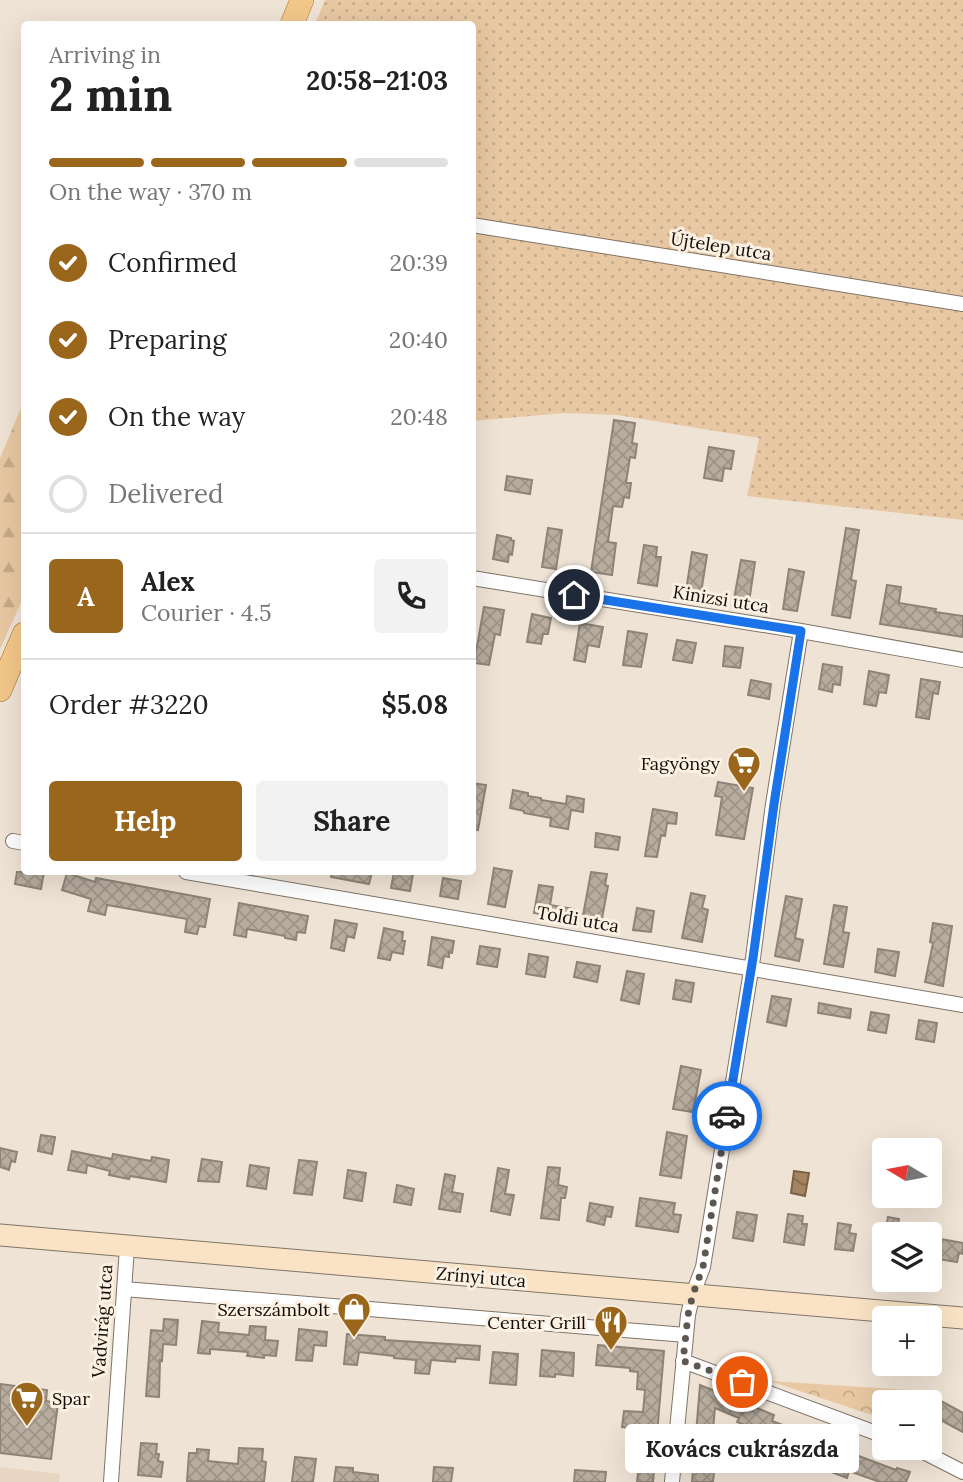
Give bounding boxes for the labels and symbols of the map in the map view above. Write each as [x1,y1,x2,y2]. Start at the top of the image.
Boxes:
street label: Újtelep utca [669,227,773,265]
pin [544,565,604,625]
street label: Kinizsi utca [671,580,771,618]
supermarket icon: Fagyöngy [725,744,763,793]
place label: Fagyöngy [641,752,720,775]
street label: Toldi utca [535,900,621,938]
courier [692,1081,762,1151]
north arrow [872,1138,942,1208]
street label: Zrínyi utca [435,1262,527,1292]
street label: Vadvirág utca [86,1264,117,1379]
shop icon: Szerszámbolt [335,1290,373,1339]
place label: Szerszámbolt [217,1298,330,1321]
restaurant icon: Center Grill [592,1303,630,1352]
place label: Center Grill [487,1311,586,1334]
pin [712,1352,772,1412]
supermarket icon: Spar [8,1379,46,1428]
place label: Spar [52,1387,90,1410]
callout: Kovács cukrászda [625,1424,859,1473]

